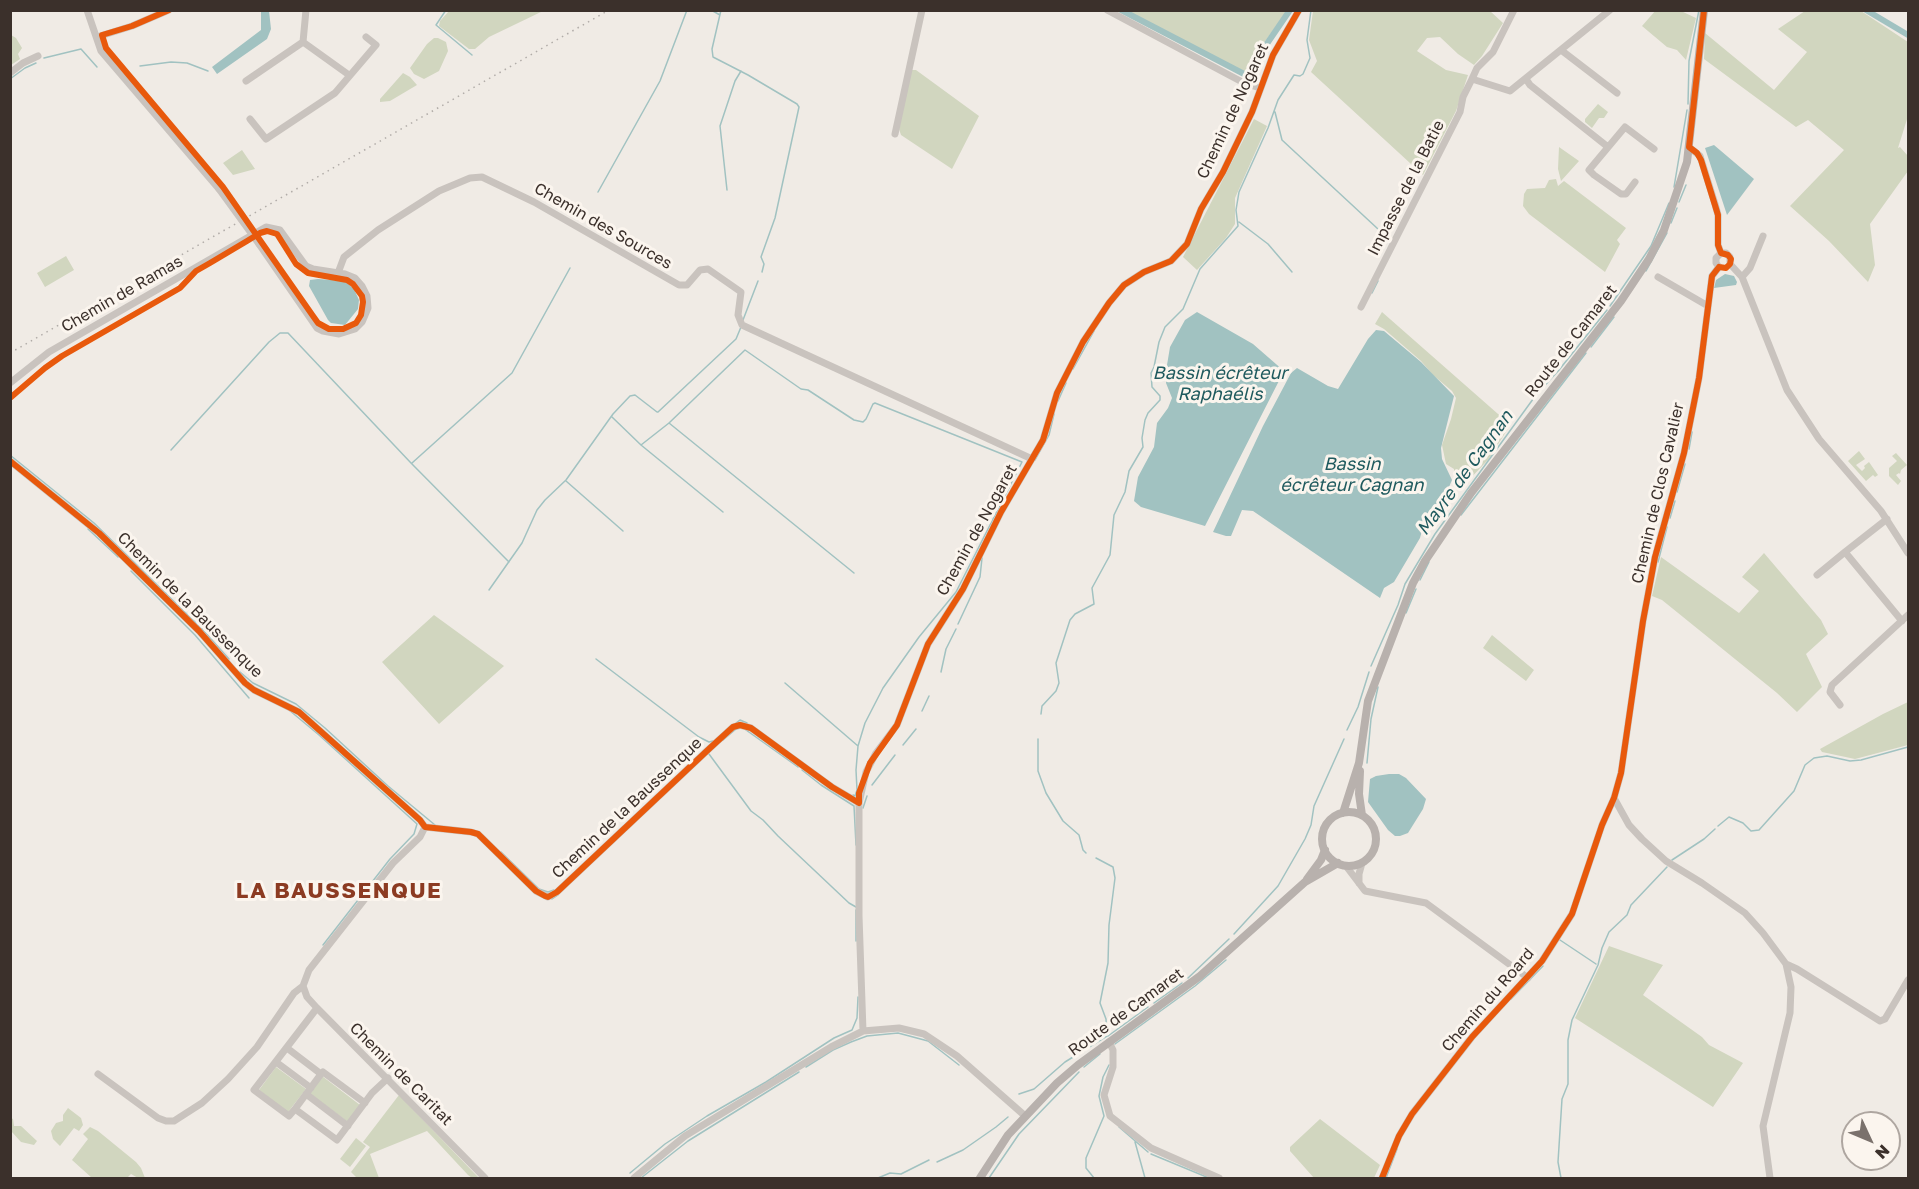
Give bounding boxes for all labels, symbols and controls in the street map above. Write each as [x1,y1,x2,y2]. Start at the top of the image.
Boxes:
street label: Chemin de Nogaret [1193,40,1273,182]
street label: Impasse de la Batie [1364,117,1448,259]
street label: Chemin des Sources [531,179,675,273]
street label: Chemin de Ramas [58,251,186,337]
street label: Route de Camaret [1521,281,1621,401]
water label: Bassin écrêteur Raphaélis [1153,362,1287,404]
street label: Chemin de Clos Cavalier [1628,401,1688,585]
water label: Mayre de Cagnan [1412,406,1518,540]
water label: Bassin écrêteur Cagnan [1280,453,1424,496]
street label: Chemin de Nogaret [933,461,1021,599]
street label: Chemin de la Baussenque [113,528,267,682]
street label: Chemin de la Baussenque [548,733,706,883]
district label: LA BAUSSENQUE [236,878,442,904]
street label: Chemin du Roard [1438,944,1538,1056]
street label: Route de Camaret [1065,964,1187,1060]
street label: Chemin de Caritat [346,1019,456,1129]
north arrow [1841,1111,1901,1171]
text: N [1871,1141,1894,1163]

